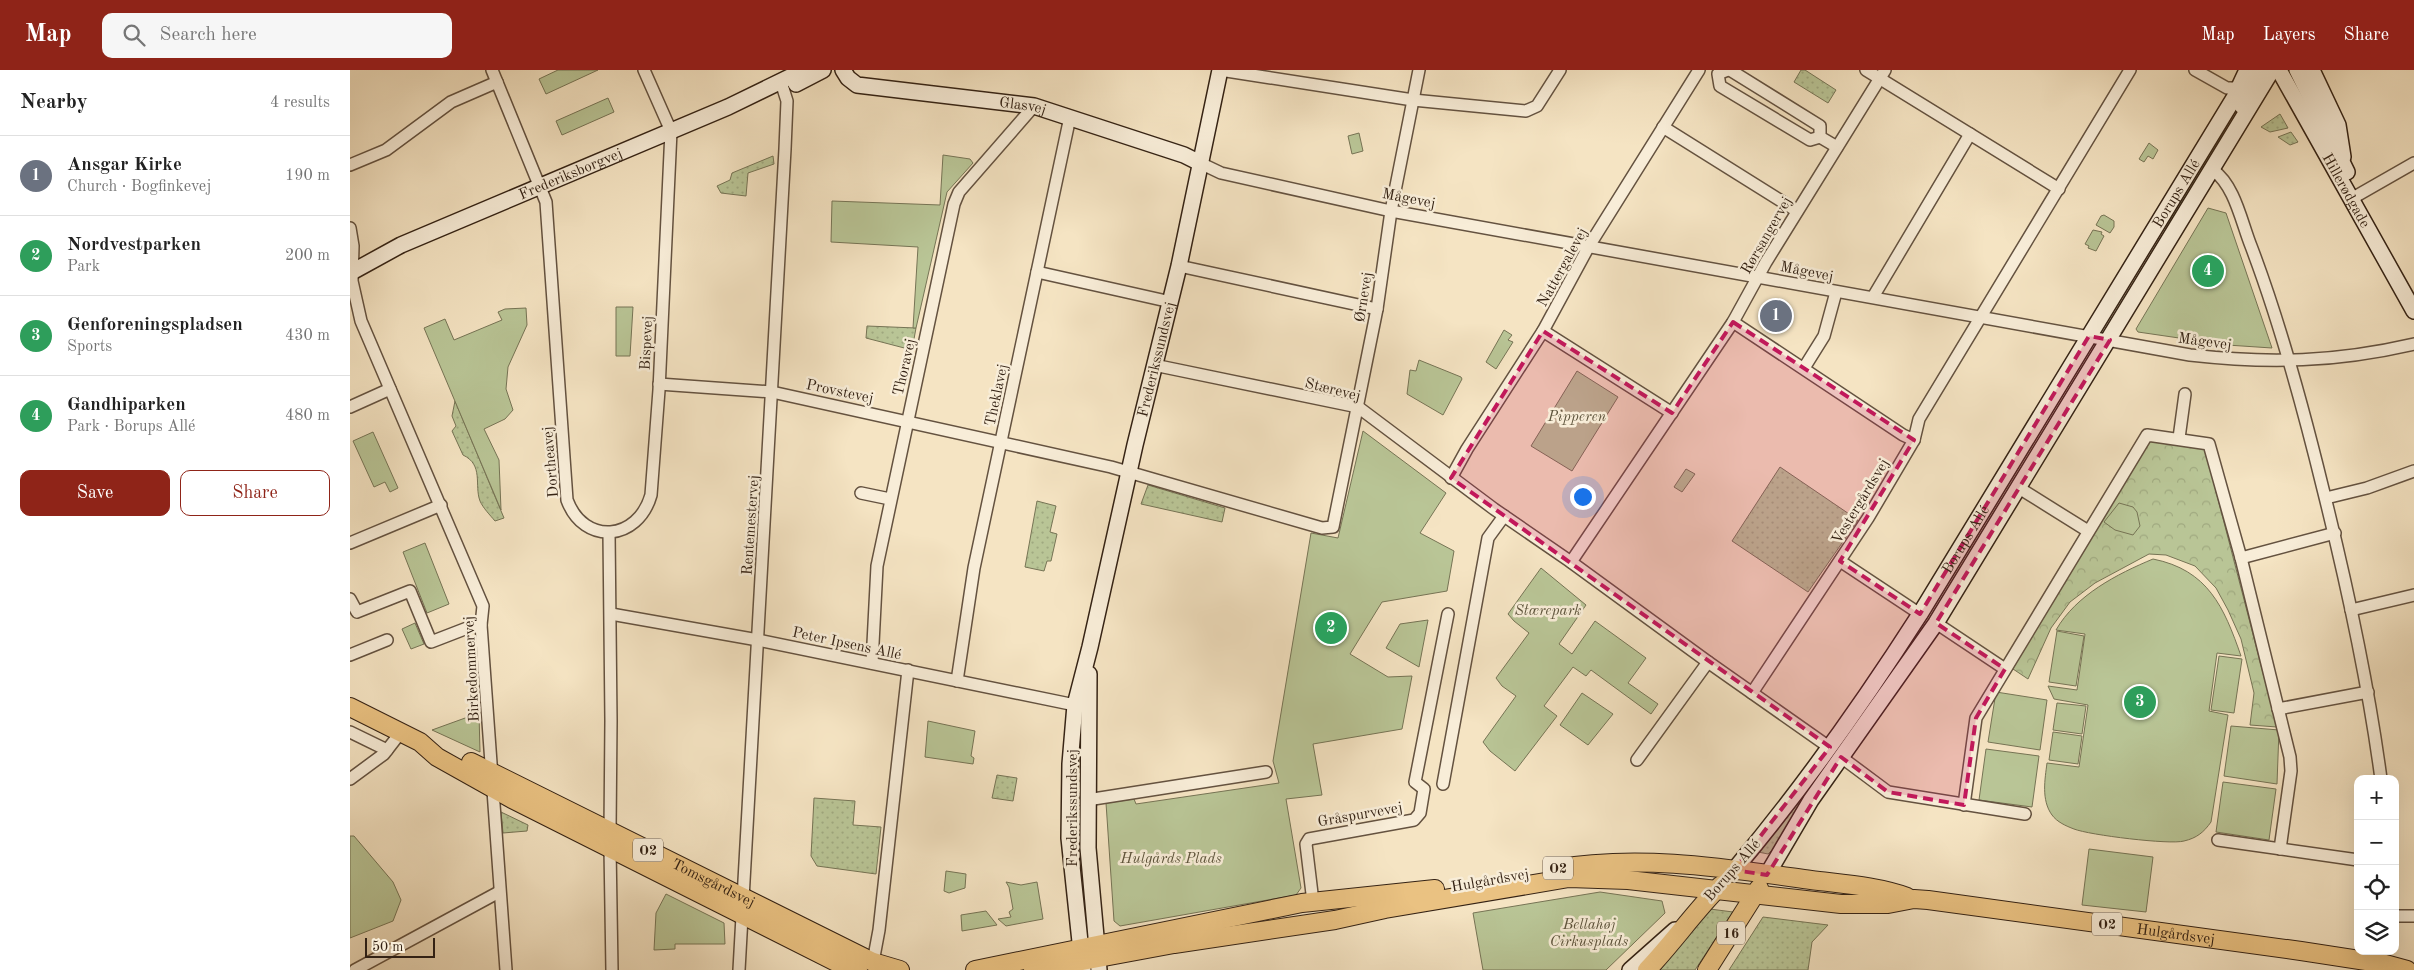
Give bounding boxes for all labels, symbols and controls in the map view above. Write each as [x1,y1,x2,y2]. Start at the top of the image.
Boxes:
search box [102,13,452,58]
icon: search [120,21,148,49]
text: Map [25,23,72,47]
text: Search here [160,26,257,45]
text: Map [2201,26,2235,44]
text: Layers [2263,26,2315,44]
text: Share [2343,26,2389,44]
text: Nearby [20,92,88,113]
text: 4 results [270,95,330,111]
street label: Glasvej [998,96,1048,119]
street label: Frederiksborgvej [517,146,625,203]
street label: Hillerødgade [2318,151,2372,231]
text: Ansgar Kirke [67,156,182,175]
street label: Borups Allé [2151,157,2204,231]
text: 1 [31,168,41,184]
text: 190 m [285,168,330,184]
text: Church · Bogfinkevej [67,179,211,195]
street label: Mågevej [1381,187,1437,212]
street label: Rørsangervej [1739,195,1795,277]
street label: Nattergalevej [1535,226,1591,310]
text: Nordvestparken [67,236,201,255]
text: 2 [31,248,41,264]
text: 200 m [285,248,330,264]
pin: 4 [2192,252,2224,290]
text: Park [67,259,100,275]
street label: Mågevej [1779,260,1835,285]
street label: Ørnevej [1353,271,1376,323]
pin: 1 [1760,297,1792,335]
street label: Frederikssundsvej [1136,300,1179,419]
street label: Bispevej [639,315,656,371]
text: Genforeningspladsen [67,316,243,335]
text: 3 [31,328,41,344]
text: 430 m [285,328,330,344]
street label: Mågevej [2177,331,2233,354]
street label: Thoravej [892,337,919,397]
text: Sports [67,339,112,355]
street label: Theklavej [984,363,1011,428]
street label: Stærevej [1303,376,1362,405]
street label: Provstevej [805,378,875,407]
text: Gandhiparken [67,396,186,415]
text: 4 [31,408,41,424]
text: 480 m [285,408,330,424]
park label: Pipperen [1547,410,1607,425]
text: Park · Borups Allé [67,419,195,435]
street label: Dortheavej [541,426,562,498]
street label: Vestergårdsvej [1830,456,1893,547]
button: Save [20,470,170,516]
button: Share [180,470,330,516]
street label: Rentemestervej [741,474,762,576]
your location [1570,484,1596,510]
street label: Borups Allé [1940,503,1993,577]
park label: Stærepark [1515,604,1581,619]
pin: 2 [1315,609,1347,647]
street label: Birkedommervej [462,615,483,722]
street label: Peter Ipsens Allé [791,626,903,663]
pin: 3 [2124,683,2156,721]
street label: Frederikssundsvej [1066,749,1081,867]
map controls [2354,775,2399,955]
button: + [2354,775,2399,820]
street label: Gråspurvevej [1317,801,1404,830]
button: − [2354,820,2399,865]
street label: Borups Allé [1702,837,1764,905]
road number: O2 [633,838,663,862]
park label: Hulgårds Plads [1119,852,1222,867]
road number: O2 [1543,856,1573,880]
street label: Tomsgårdsvej [669,857,757,911]
button: locate [2354,865,2399,910]
street label: Hulgårdsvej [1450,867,1530,896]
button: layers [2354,910,2399,955]
road number: O2 [2092,912,2122,936]
park label: Bellahøj Cirkusplads [1550,918,1628,950]
road number: 16 [1717,921,1745,944]
street label: Hulgårdsvej [2136,923,2216,948]
scale bar [365,935,435,958]
text: 50 m [372,940,403,954]

